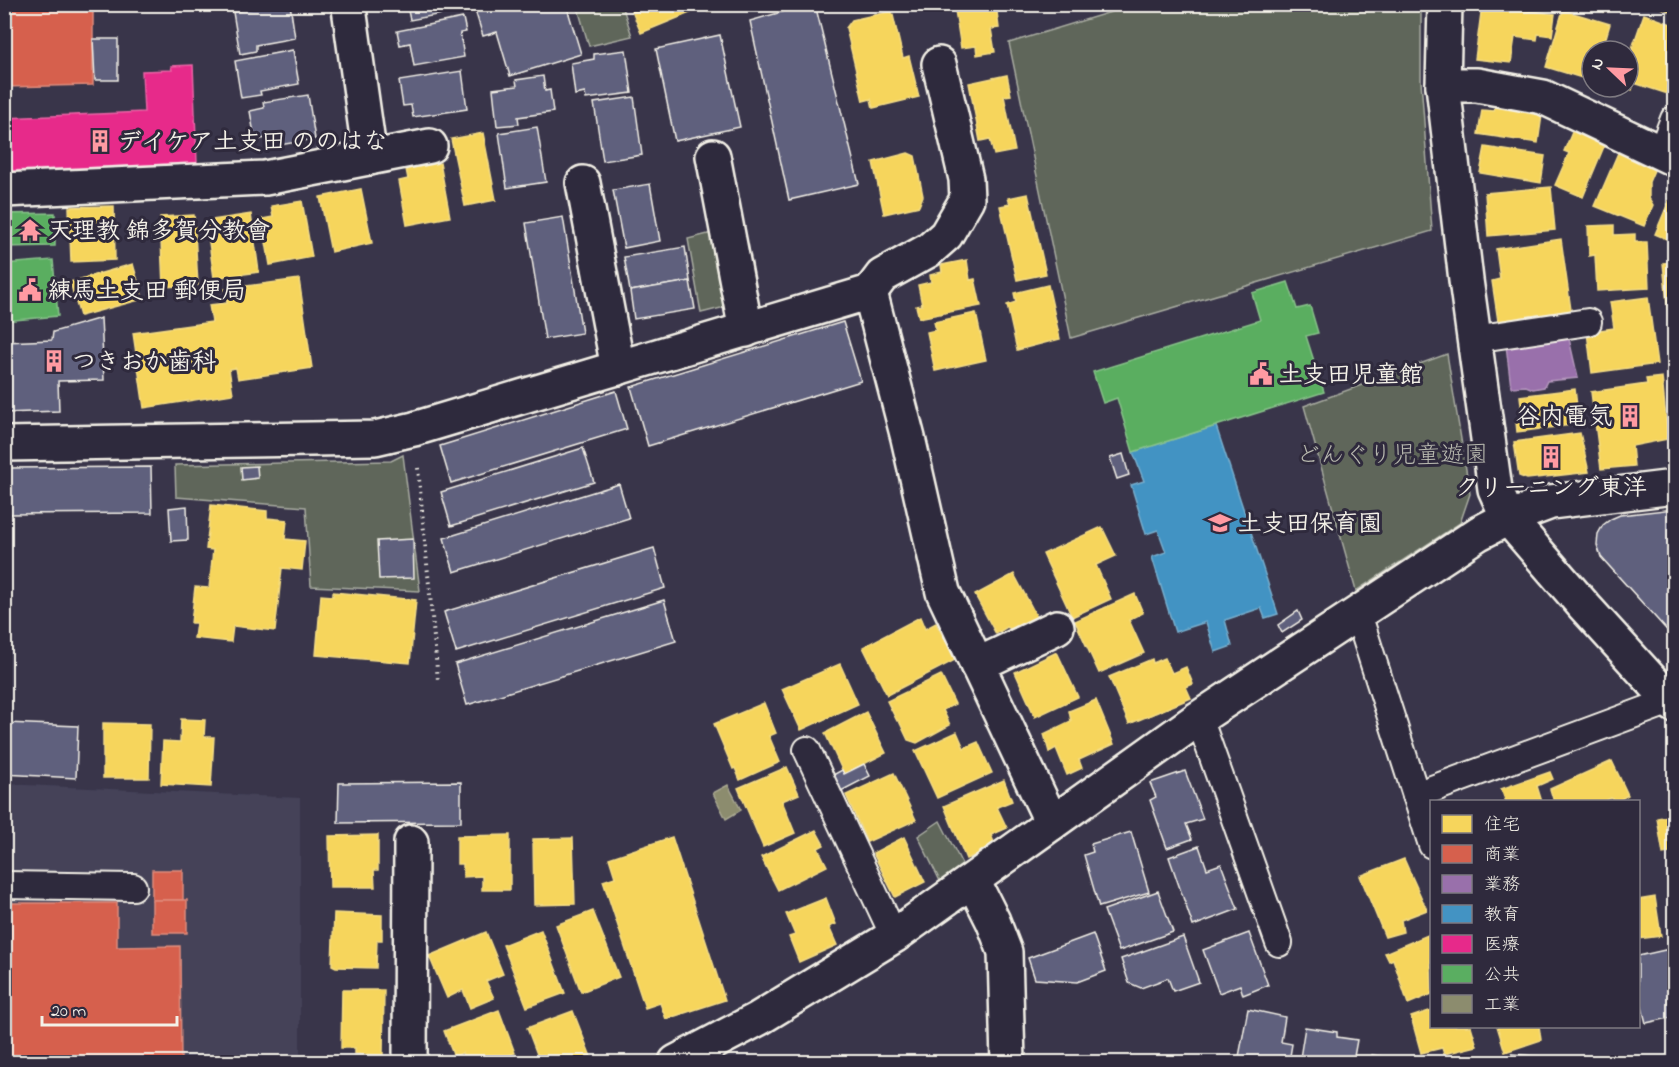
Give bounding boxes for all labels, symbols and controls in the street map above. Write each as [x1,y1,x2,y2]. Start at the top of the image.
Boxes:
north arrow [1580,39,1640,99]
text: N [1585,54,1611,74]
place label: デイケア土支田 ののはな [118,126,388,161]
building icon: デイケア土支田 ののはな [87,128,113,154]
place label: 天理教 錦多賀分教會 [48,215,270,250]
temple icon: 天理教 錦多賀分教會 [17,217,43,243]
place label: 練馬土支田 郵便局 [48,275,246,310]
public building icon: 練馬土支田 郵便局 [17,277,43,303]
place label: つきおか歯科 [72,346,216,381]
building icon: つきおか歯科 [41,348,67,374]
place label: 土支田児童館 [1279,359,1423,394]
public building icon: 土支田児童館 [1248,361,1274,387]
place label: 谷内電気 [1516,401,1612,436]
building icon: 谷内電気 [1617,403,1643,429]
park label: どんぐり児童遊園 [1296,439,1488,474]
building icon: クリーニング東洋 [1538,444,1564,470]
place label: クリーニング東洋 [1455,472,1647,507]
place label: 土支田保育園 [1238,508,1382,543]
school or university icon: 土支田保育園 [1207,510,1233,536]
legend [1430,800,1640,1028]
text: 住宅 [1484,813,1520,839]
text: 商業 [1484,843,1520,869]
text: 業務 [1484,873,1520,899]
text: 教育 [1484,903,1520,929]
text: 医療 [1484,933,1520,959]
text: 公共 [1484,963,1520,989]
scale bar [42,989,177,1027]
text: 工業 [1484,993,1520,1019]
text: 20 m [51,999,86,1025]

